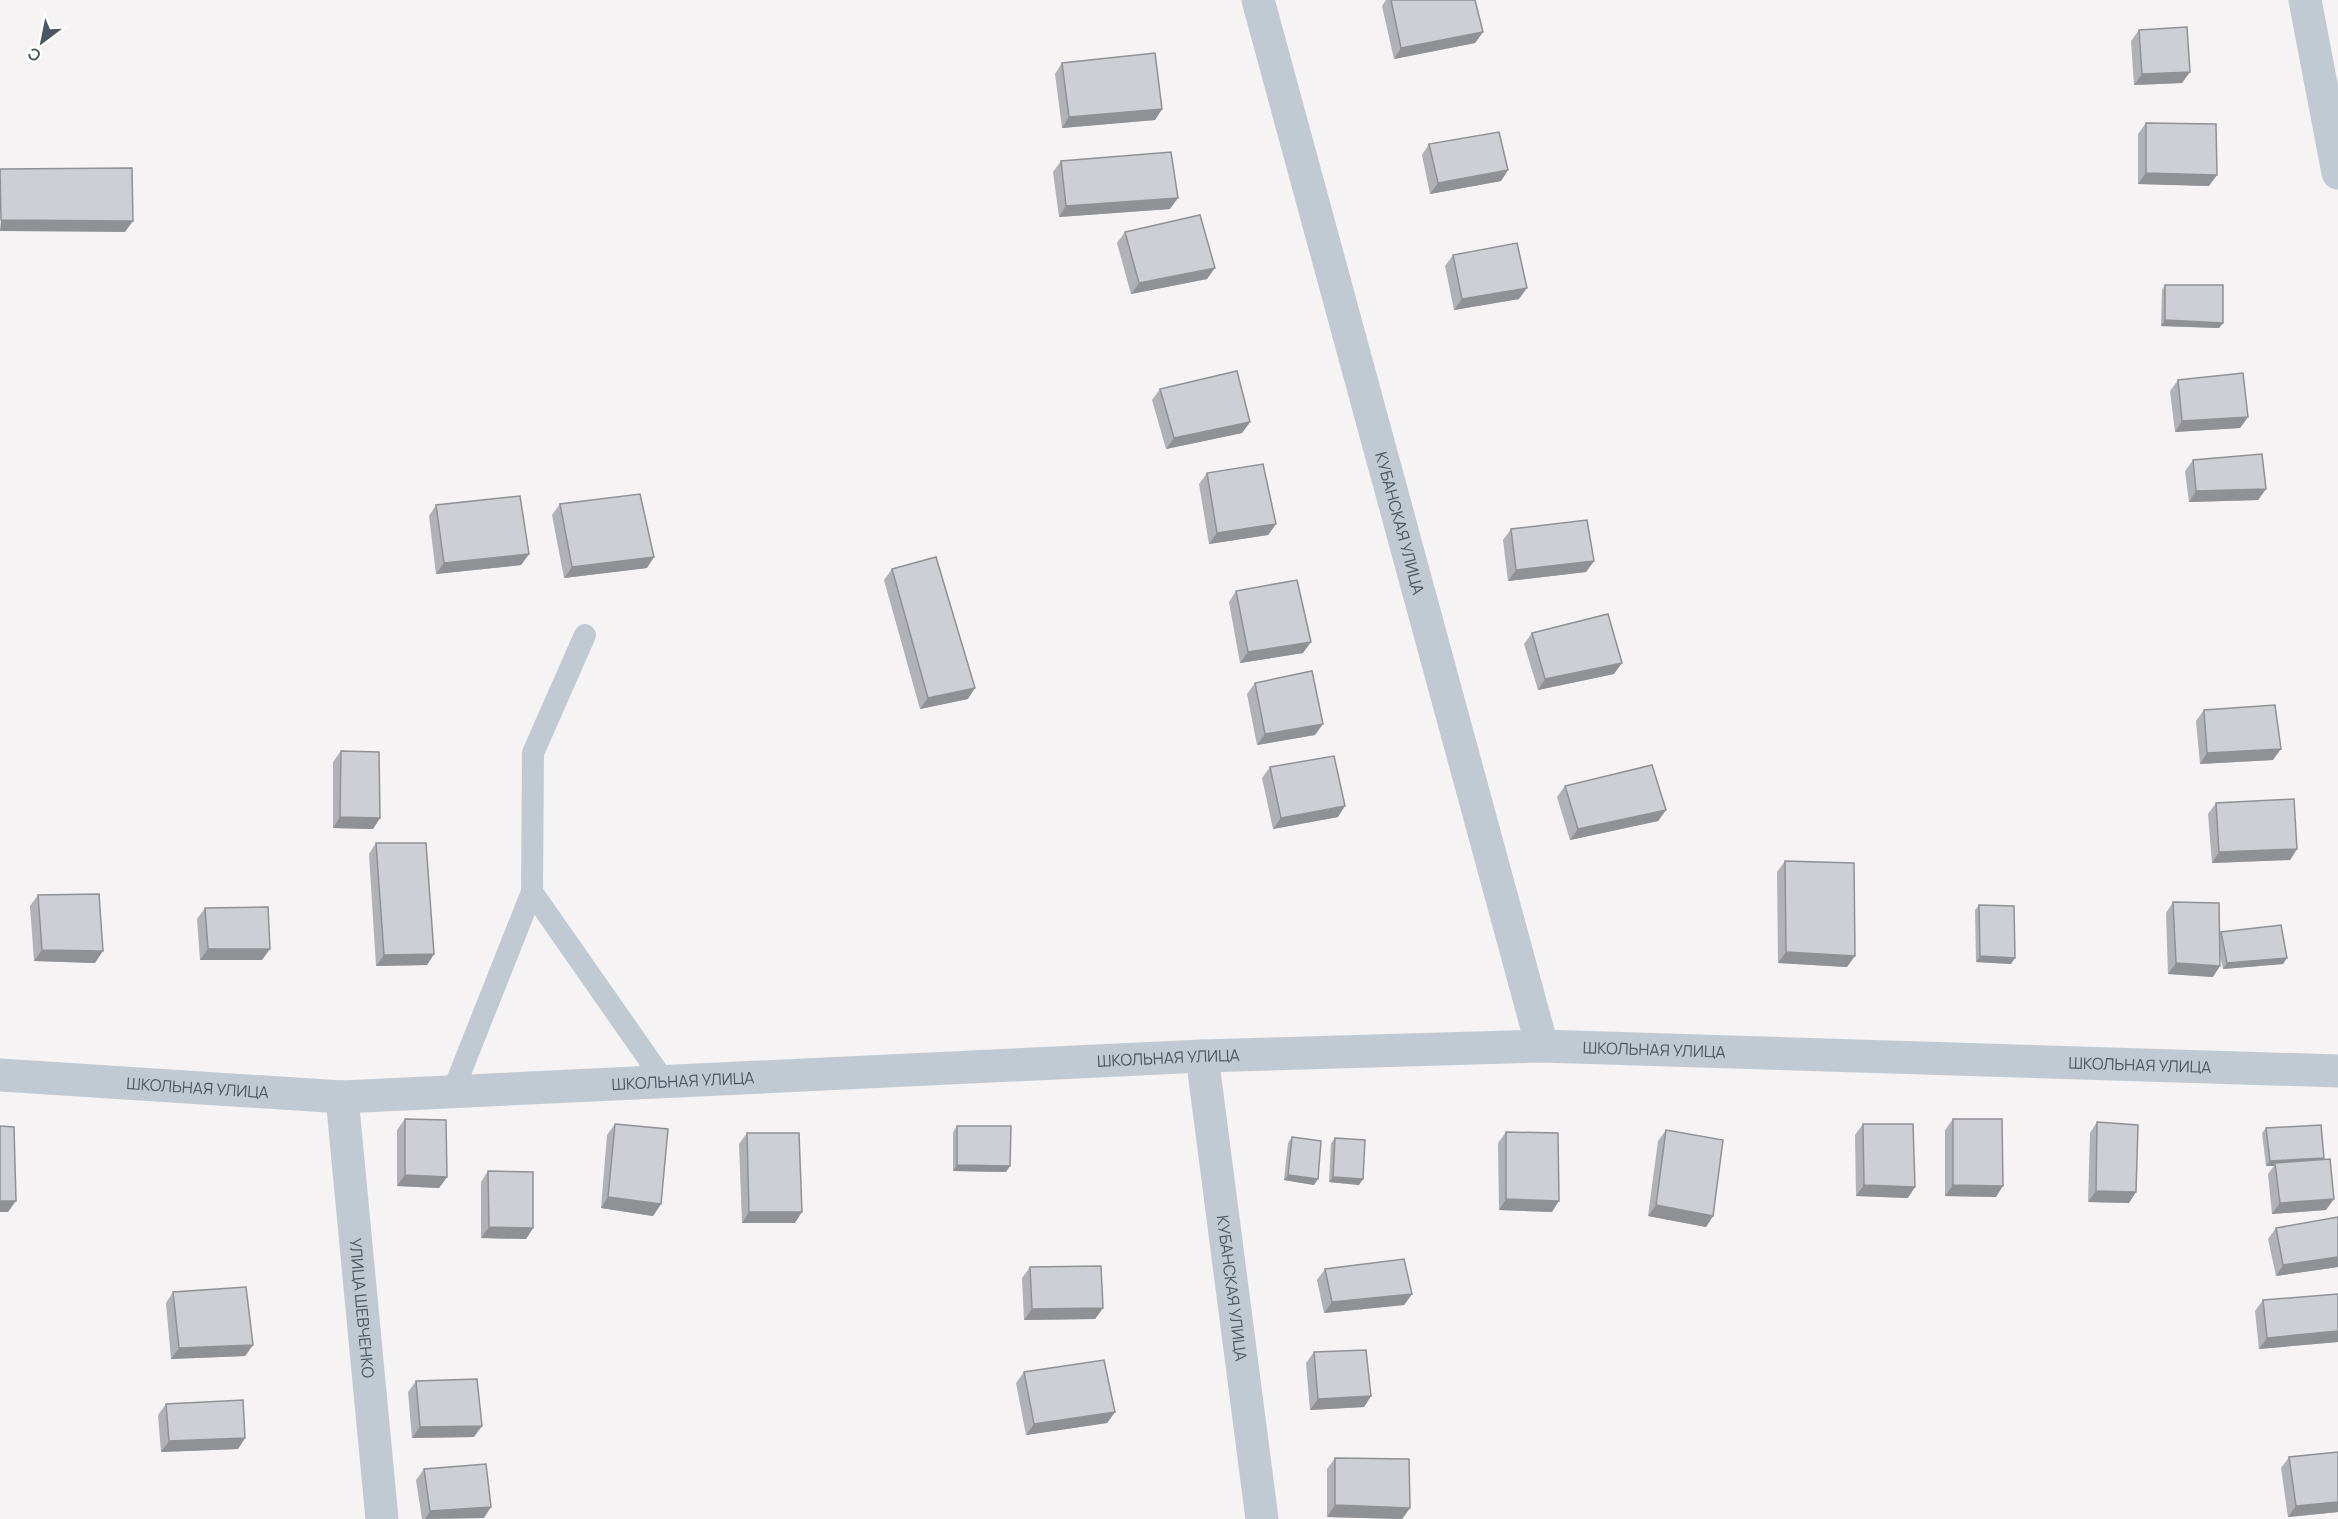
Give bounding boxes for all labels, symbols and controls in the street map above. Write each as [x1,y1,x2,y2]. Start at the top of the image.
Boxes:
north arrow [12,12,72,72]
text: С [23,42,45,67]
street label: КУБАНСКАЯ УЛИЦА [1370,449,1430,597]
street label: ШКОЛЬНАЯ УЛИЦА [1582,1036,1726,1063]
street label: ШКОЛЬНАЯ УЛИЦА [1097,1044,1240,1072]
street label: ШКОЛЬНАЯ УЛИЦА [2068,1052,2212,1078]
street label: ШКОЛЬНАЯ УЛИЦА [611,1066,755,1095]
street label: ШКОЛЬНАЯ УЛИЦА [126,1072,270,1103]
street label: КУБАНСКАЯ УЛИЦА [1212,1214,1252,1362]
street label: УЛИЦА ШЕВЧЕНКО [344,1237,380,1379]

